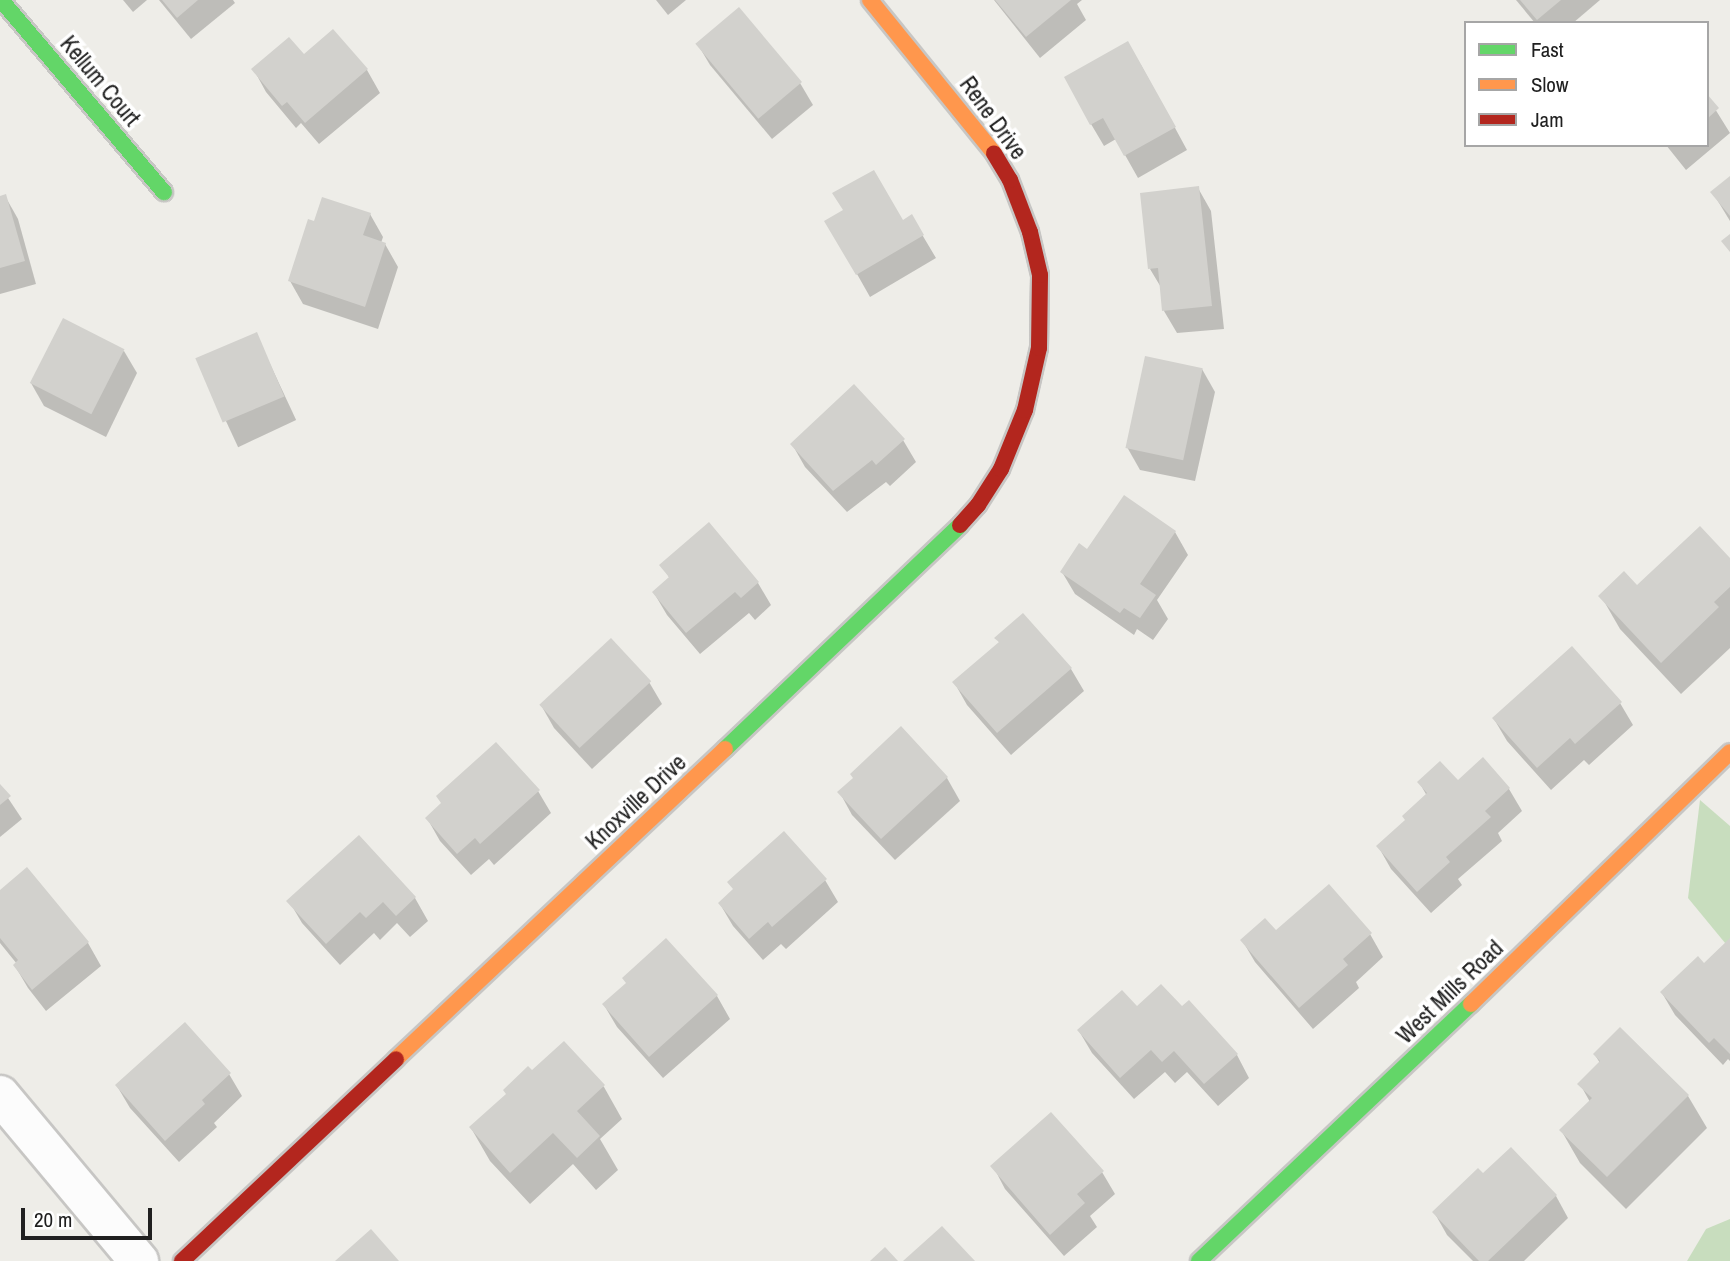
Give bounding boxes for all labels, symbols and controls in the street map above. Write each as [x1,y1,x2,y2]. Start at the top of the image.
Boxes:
legend [1464,21,1709,147]
street label: Kellum Court [54,30,146,132]
text: Fast [1531,35,1564,64]
text: Slow [1531,70,1568,99]
street label: Rene Drive [954,71,1032,165]
text: Jam [1531,105,1564,134]
street label: Knoxville Drive [580,749,692,855]
street label: West Mills Road [1391,935,1509,1049]
scale bar [24,1194,156,1238]
text: 20 m [34,1205,72,1234]

